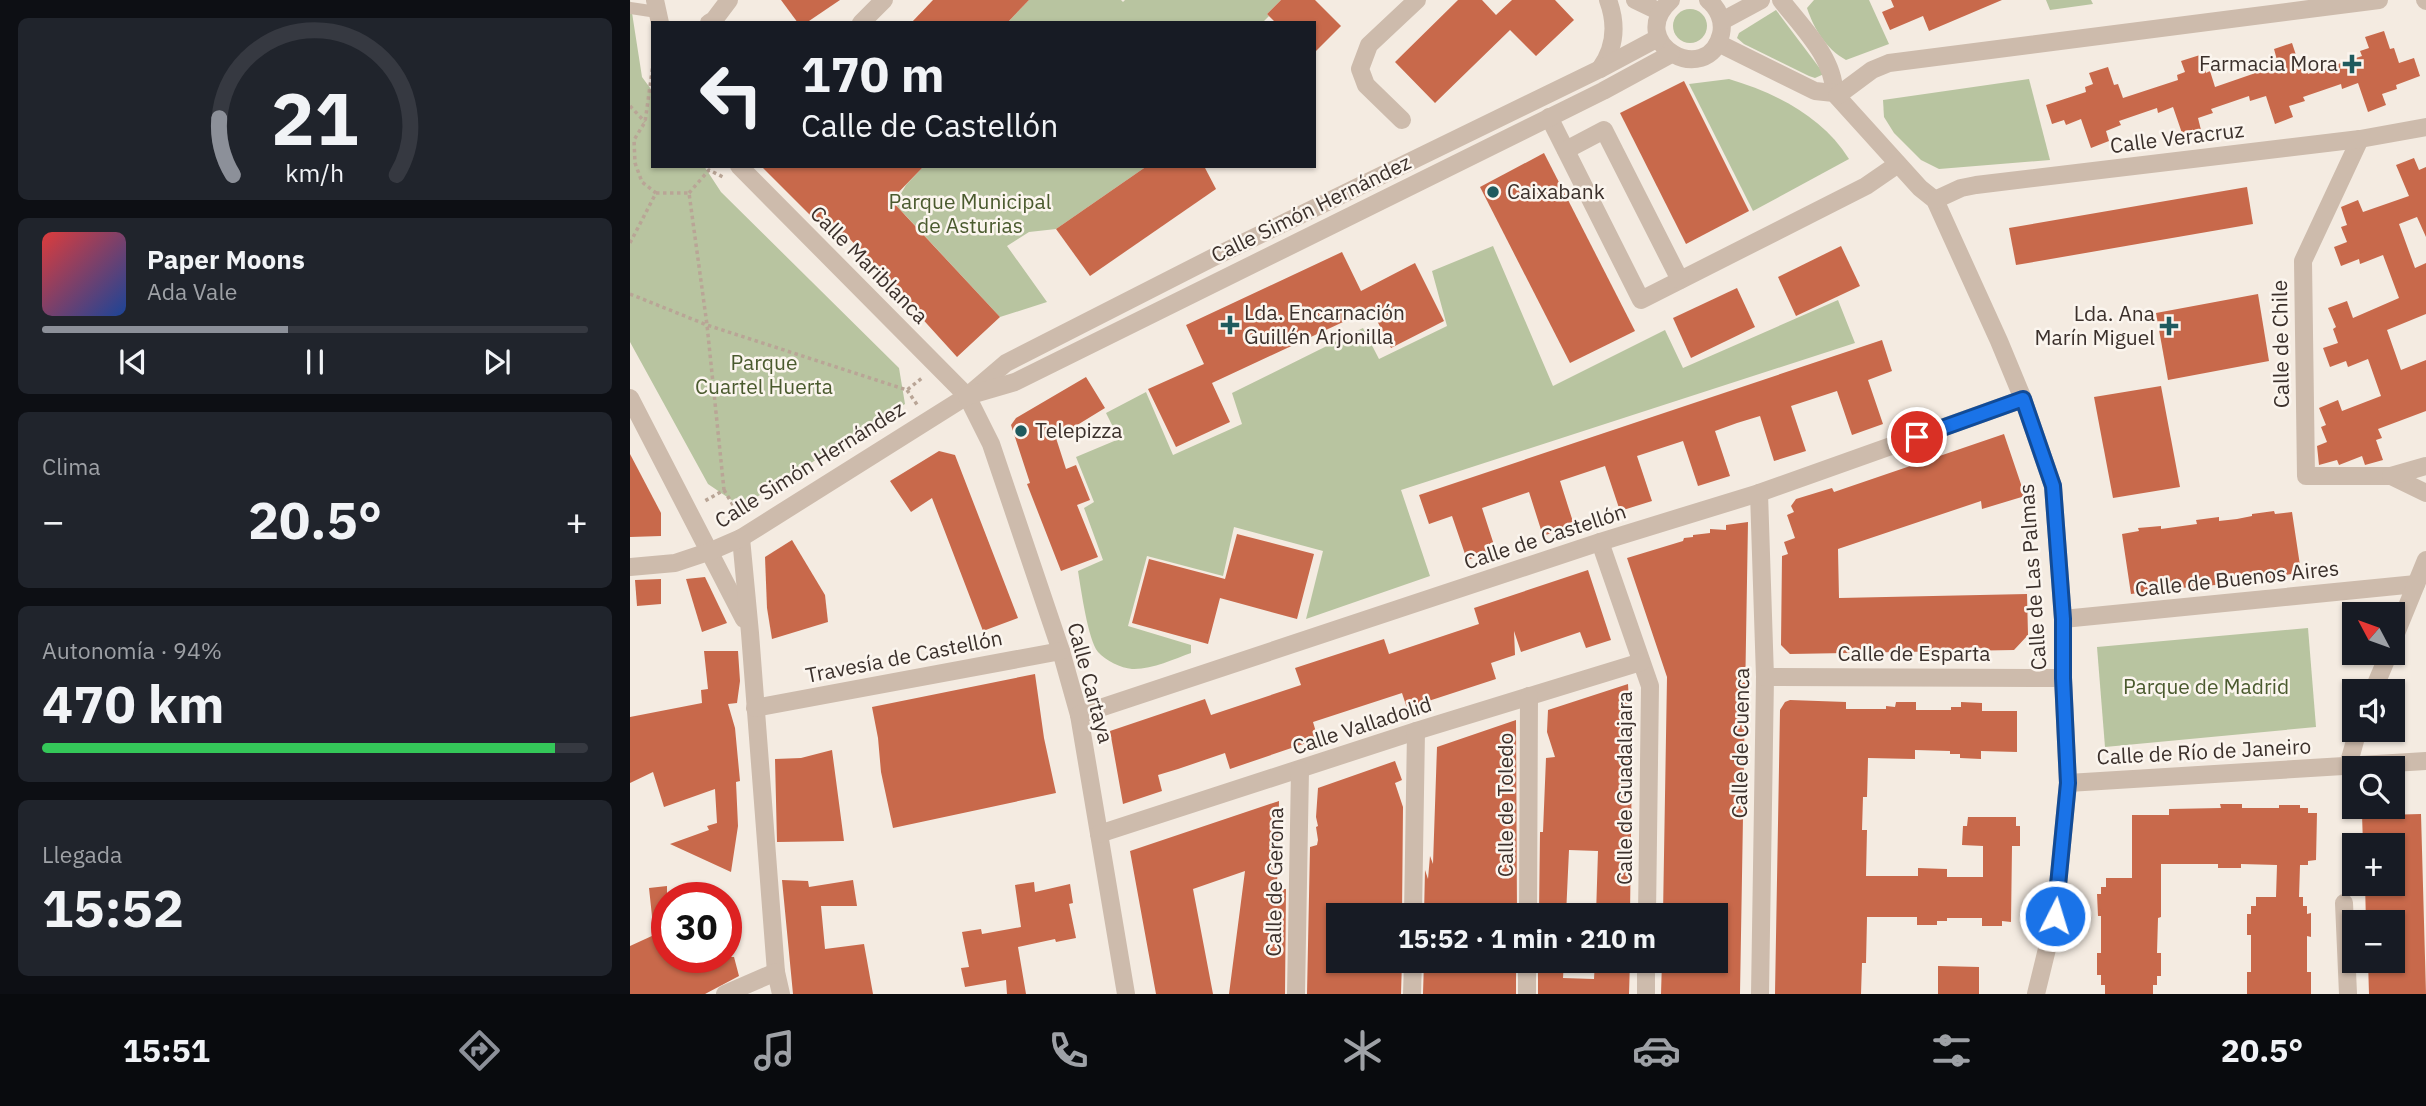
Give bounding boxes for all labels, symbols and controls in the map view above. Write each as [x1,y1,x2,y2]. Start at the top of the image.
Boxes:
text: 170 m [801,42,945,105]
icon: left [686,49,777,140]
place label: Farmacia Mora [2199,49,2338,77]
marker: Farmacia Mora [2344,56,2360,72]
text: 21 [271,70,359,165]
text: Calle de Castellón [801,104,1058,146]
street label: Calle Veracruz [2108,115,2246,159]
street label: Calle Simón Hernández [1206,147,1415,269]
text: km/h [286,156,344,189]
place label: Caixabank [1507,177,1605,205]
marker: Caixabank [1485,184,1501,200]
park label: Parque Municipal de Asturias [889,187,1052,239]
street label: Calle Mariblanca [805,199,935,329]
text: Paper Moons [147,242,305,276]
text: Ada Vale [147,276,237,306]
street label: Calle de Chile [2265,280,2295,408]
place label: Lda. Encarnación Guillén Arjonilla [1244,298,1405,350]
place label: Lda. Ana Marín Miguel [2034,299,2155,351]
marker: Lda. Encarnación Guillén Arjonilla [1222,317,1238,333]
marker: Lda. Ana Marín Miguel [2161,318,2177,334]
icon: previous [114,343,152,381]
icon: pause [296,343,334,381]
icon: next [478,343,516,381]
park label: Parque Cuartel Huerta [695,348,833,400]
street label: Calle Simón Hernández [709,394,910,534]
pin [1887,407,1947,467]
place label: Telepizza [1035,416,1123,444]
icon: arrive [1898,418,1936,456]
marker: Telepizza [1013,423,1029,439]
text: Clima [42,451,101,481]
street label: Calle de Las Palmas [2012,483,2052,671]
text: 20.5° [248,486,382,553]
text: − [42,496,65,545]
text: + [565,496,588,545]
street label: Calle de Castellón [1460,497,1629,575]
street label: Calle de Buenos Aires [2134,553,2340,603]
north arrow [2342,602,2404,665]
map controls [2342,602,2405,973]
street label: Calle Cartaya [1061,619,1121,746]
street label: Travesía de Castellón [803,623,1005,689]
text: Autonomía · 94% [42,635,222,665]
street label: Calle de Esparta [1838,639,1990,667]
street label: Calle de Cuenca [1725,667,1755,819]
text: 470 km [42,670,224,737]
park label: Parque de Madrid [2123,672,2289,700]
button: sound [2342,679,2405,742]
street label: Calle Valladolid [1288,689,1435,761]
street label: Calle de Guadalajara [1610,691,1638,885]
street label: Calle de Río de Janeiro [2096,731,2312,771]
street label: Calle de Toledo [1491,733,1519,877]
button: search [2342,756,2405,819]
street label: Calle de Gerona [1259,807,1289,957]
button: + [2342,833,2405,896]
text: Llegada [42,839,122,869]
text: 15:52 [42,874,184,941]
position arrow [2018,879,2092,953]
speed limit sign: 30 [651,882,742,973]
button: − [2342,910,2405,973]
text: 15:52 · 1 min · 210 m [1398,921,1656,955]
icon: directions [455,1026,504,1075]
icon: music [750,1026,799,1075]
icon: phone [1044,1026,1093,1075]
icon: climate [1338,1026,1387,1075]
icon: car [1632,1026,1681,1075]
icon: filters [1927,1026,1976,1075]
text: 15:51 [123,1029,210,1071]
text: 20.5° [2221,1029,2303,1071]

